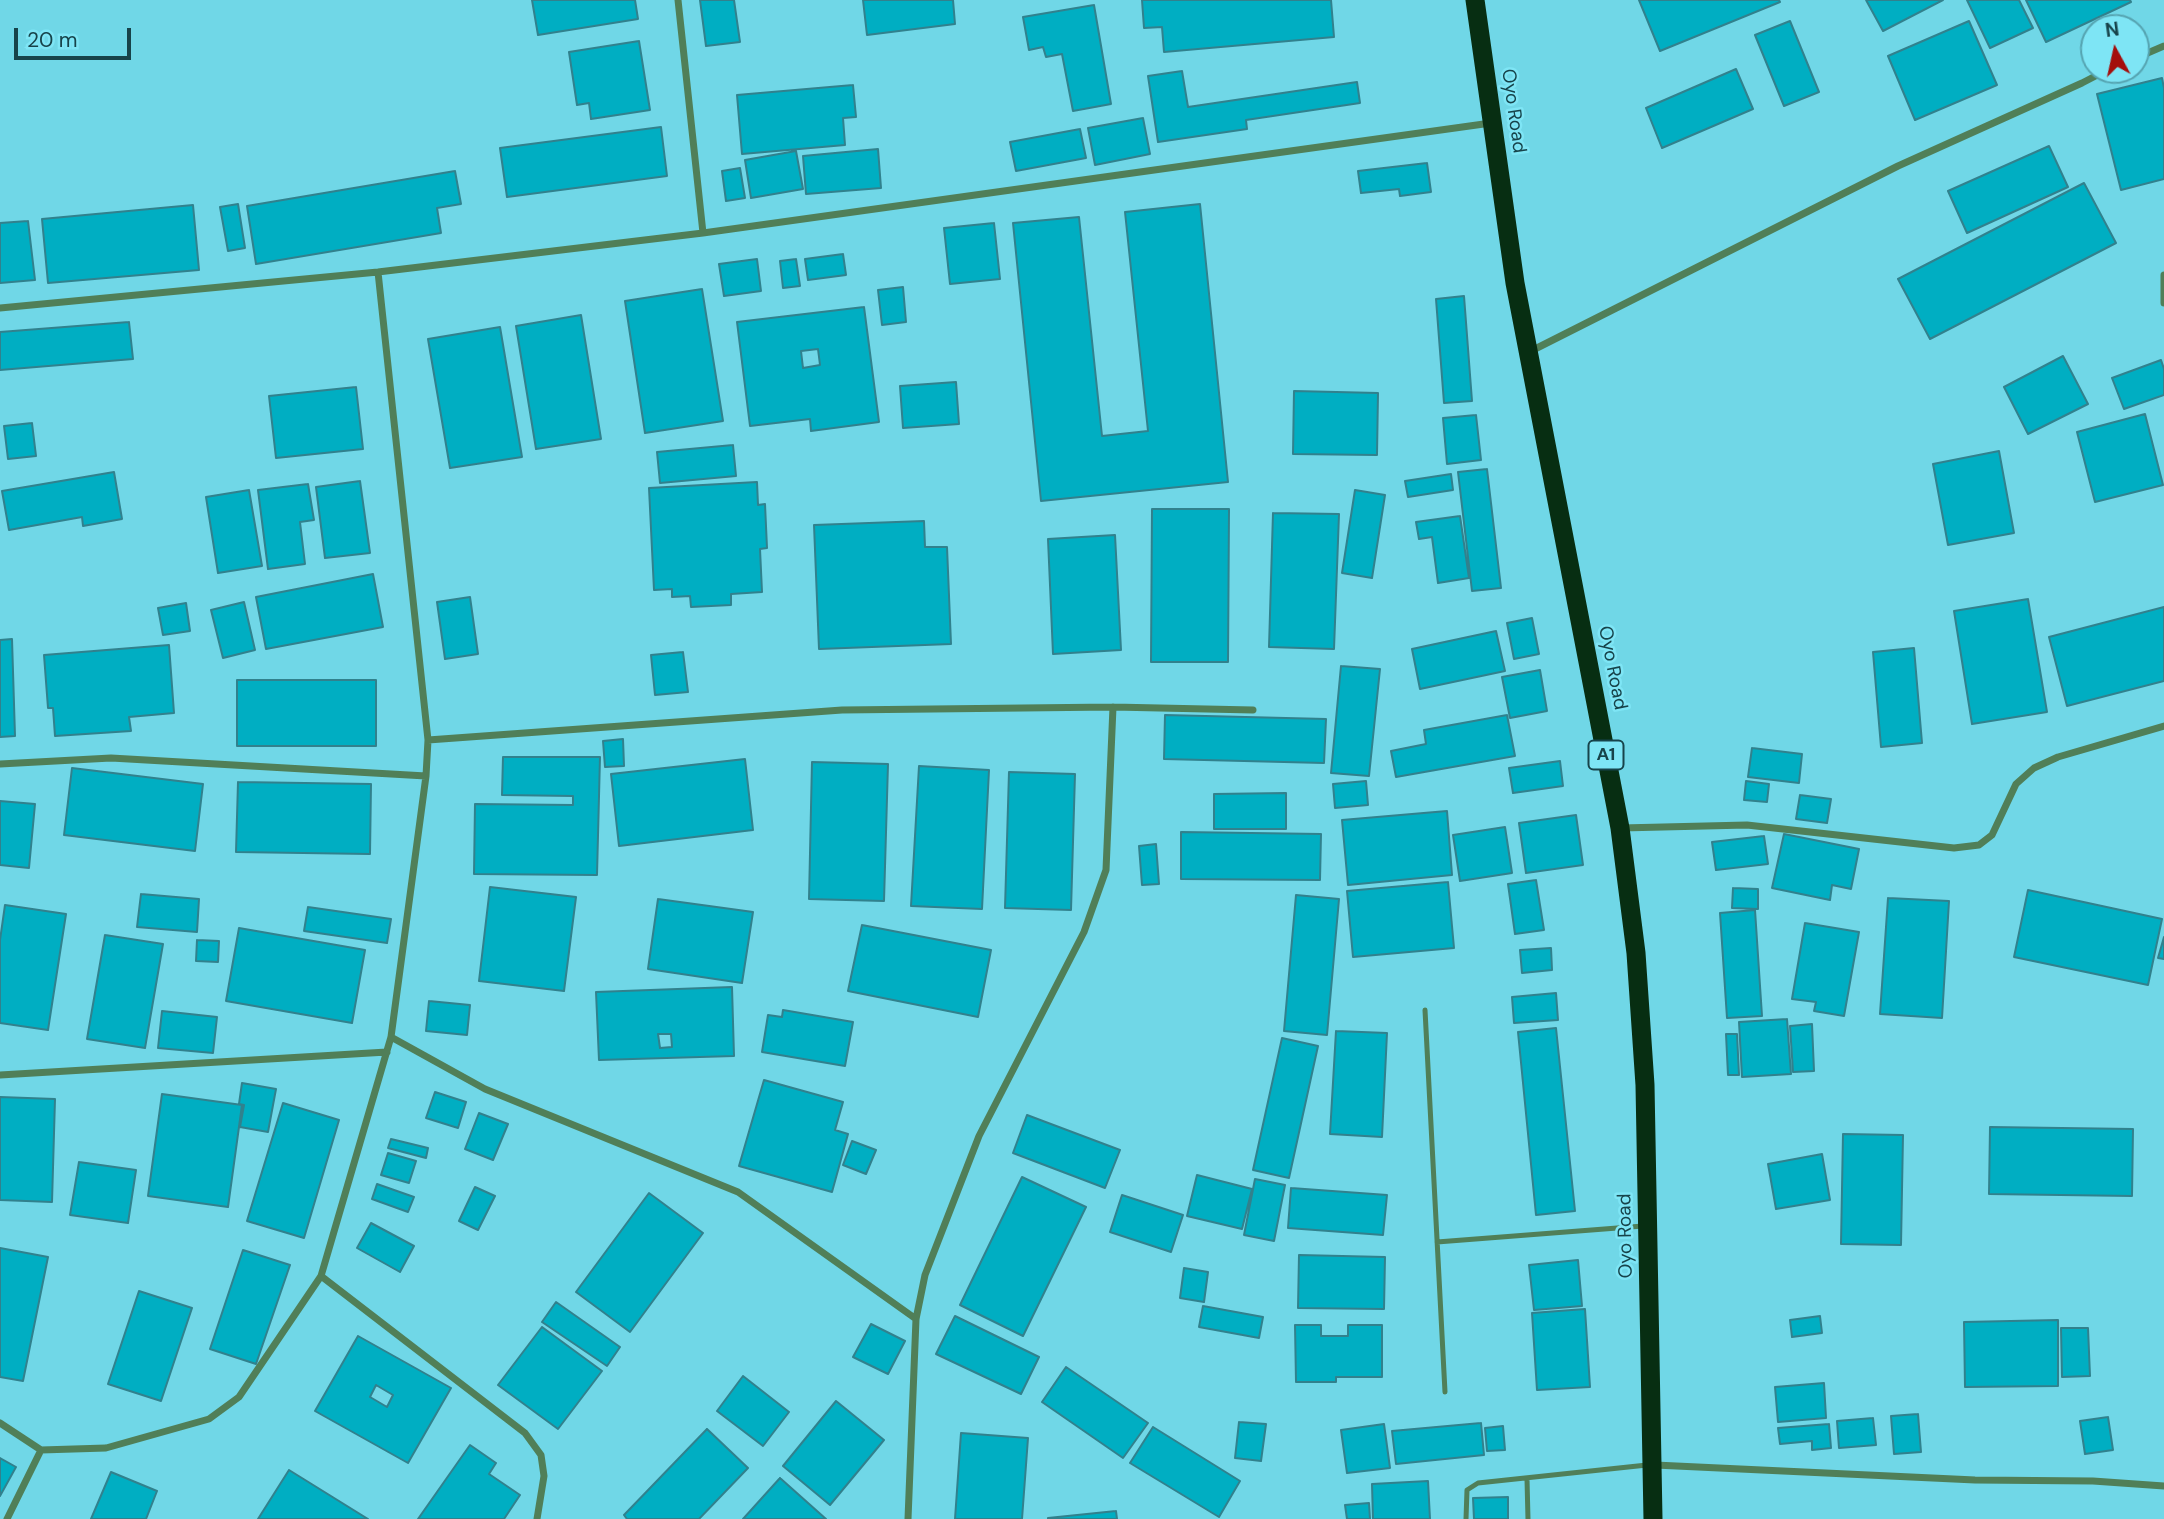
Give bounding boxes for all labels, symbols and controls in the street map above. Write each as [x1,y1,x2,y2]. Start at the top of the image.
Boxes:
scale bar [18,14,135,58]
north arrow [2080,14,2150,84]
text: N [2104,16,2121,43]
text: 20 m [27,26,78,54]
street label: Oyo Road [1496,67,1530,155]
street label: Oyo Road [1593,624,1631,712]
road number: A1 [1588,740,1624,770]
street label: Oyo Road [1614,1193,1638,1279]

